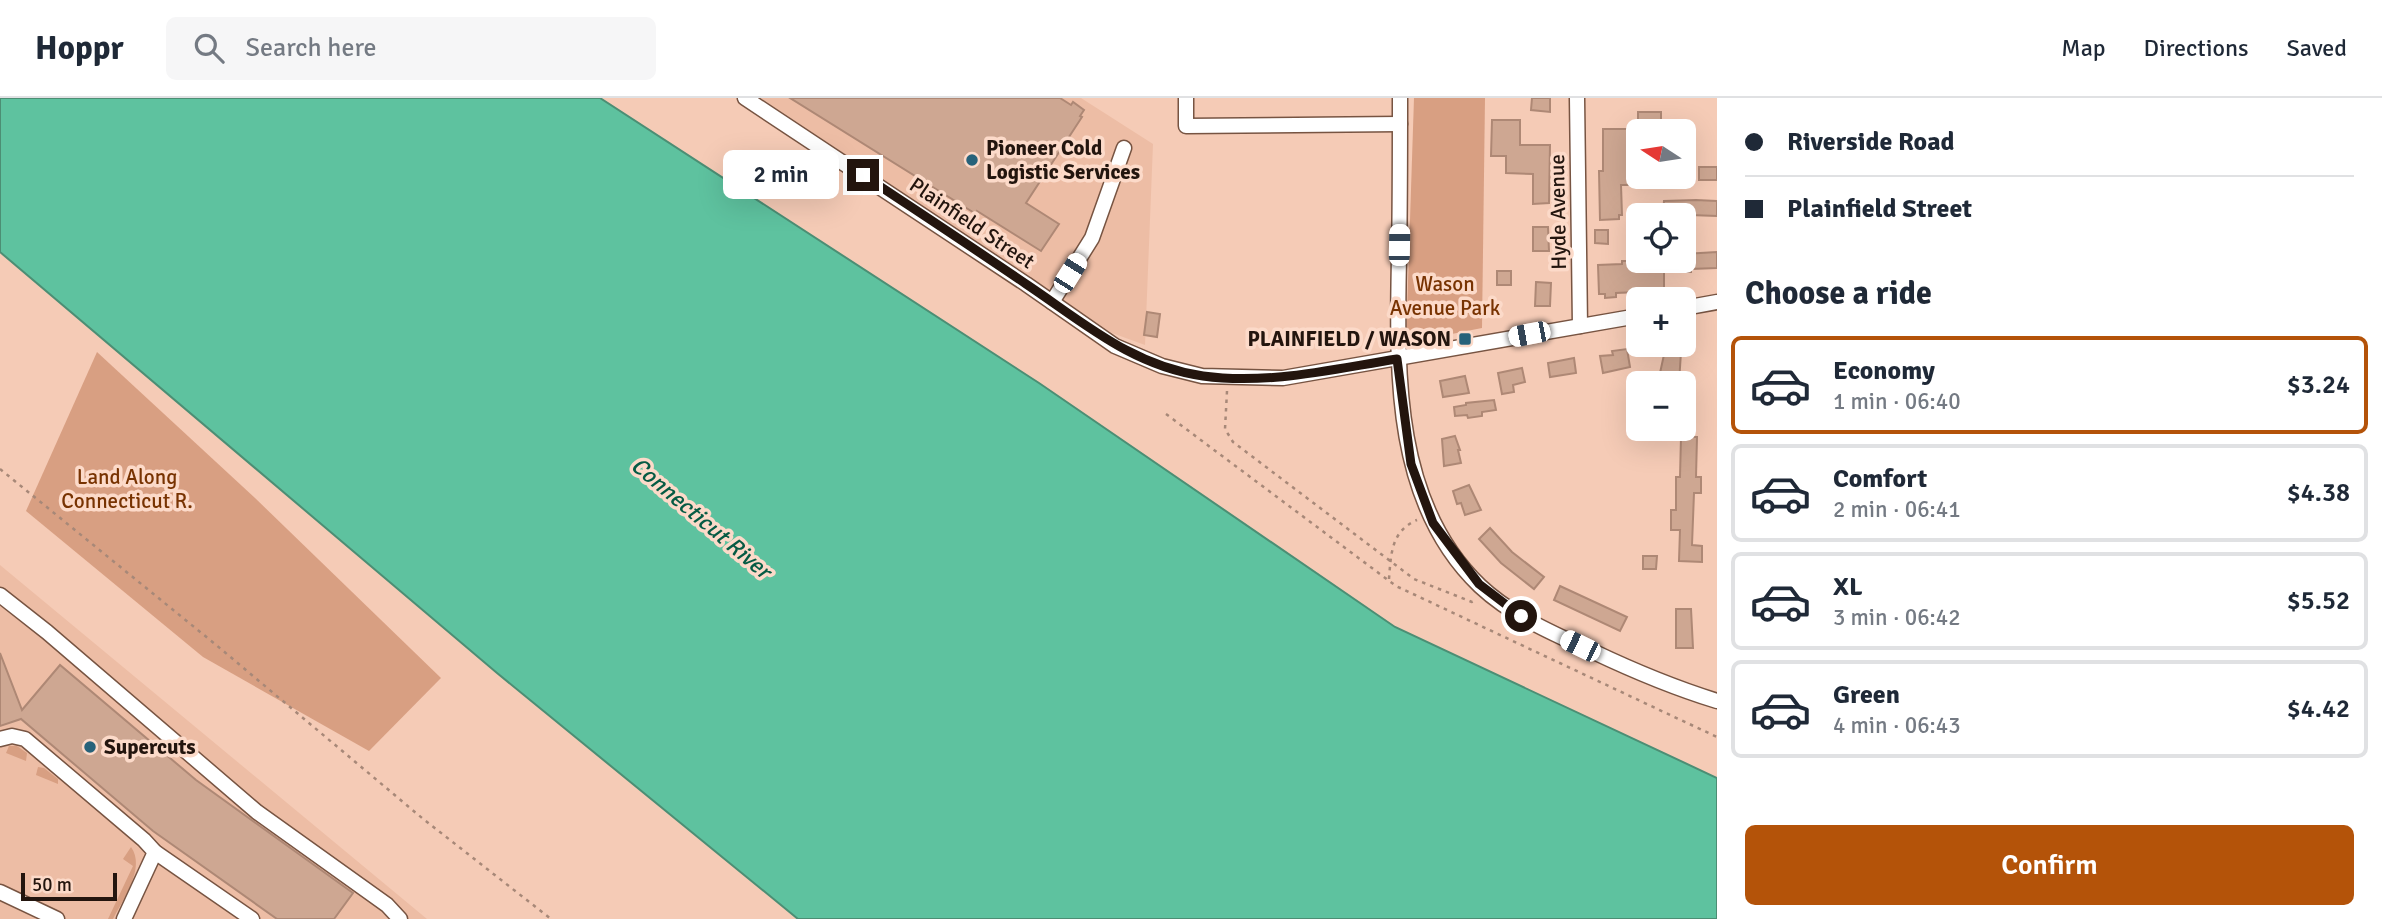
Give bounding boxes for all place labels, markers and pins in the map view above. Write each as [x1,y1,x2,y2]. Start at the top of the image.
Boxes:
place label: Pioneer Cold Logistic Services [986,135,1140,185]
marker: Pioneer Cold Logistic Services [964,152,980,168]
place label: PLAINFIELD / WASON [1247,326,1451,352]
marker: PLAINFIELD / WASON [1457,331,1473,347]
place label: Supercuts [104,734,196,760]
marker: Supercuts [82,739,98,755]

